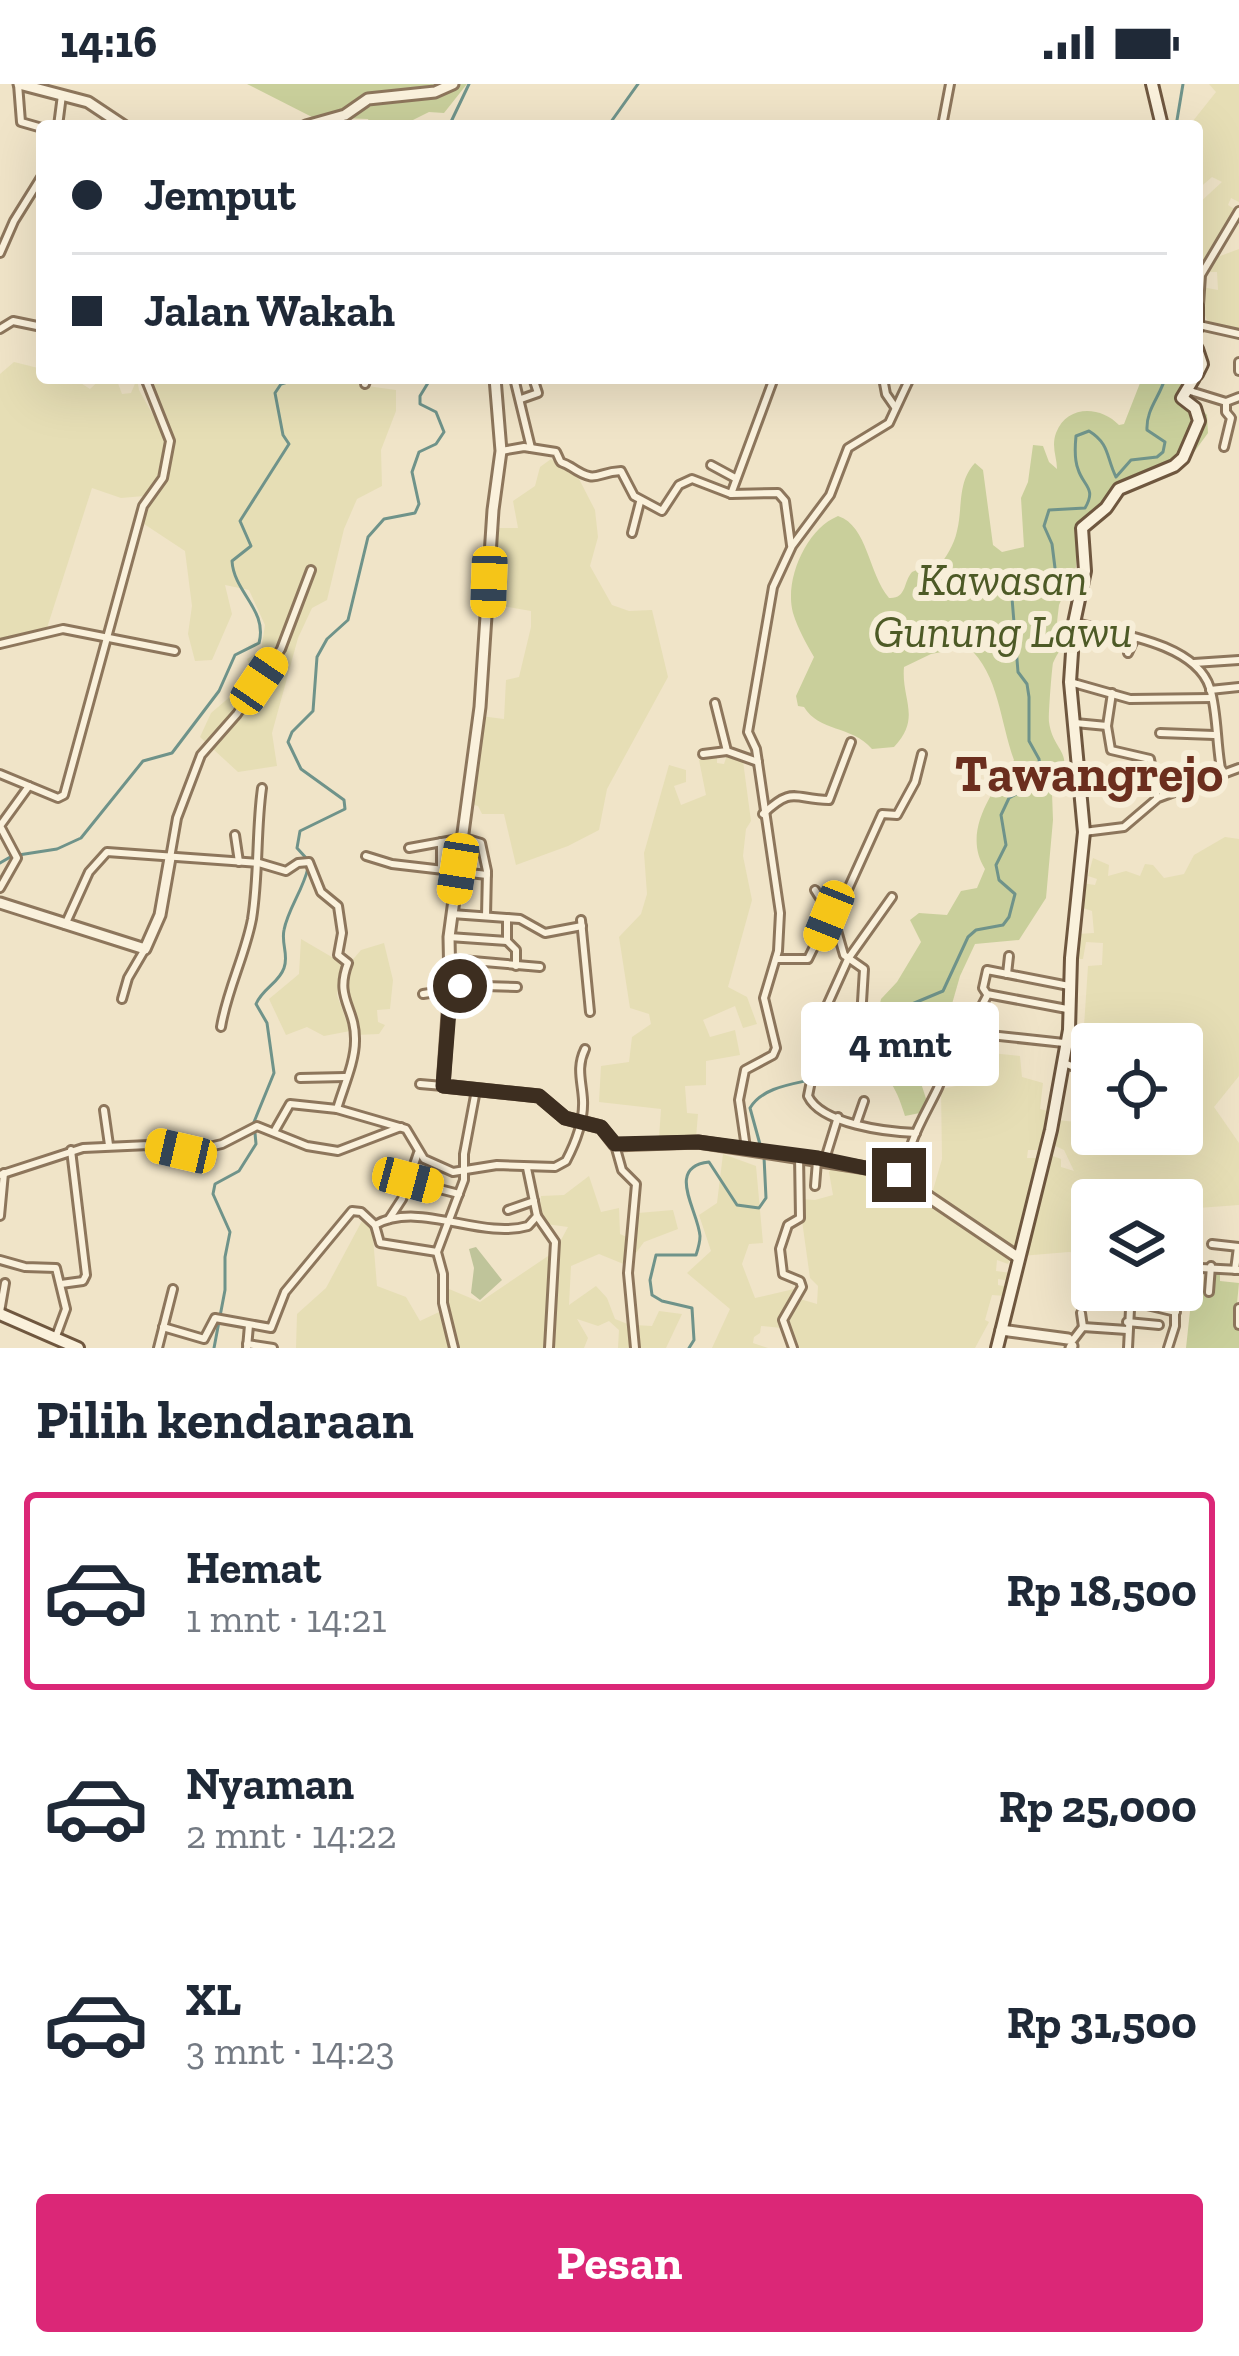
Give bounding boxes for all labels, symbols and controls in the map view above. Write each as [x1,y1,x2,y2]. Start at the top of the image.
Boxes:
text: 14:16 [60,15,157,69]
text: Jemput [144,168,296,222]
text: Jalan Wakah [144,284,395,338]
car [470,545,508,619]
park label: Kawasan Gunung Lawu [873,553,1133,659]
car [224,641,294,721]
district label: Tawangrejo [955,743,1223,804]
car [435,831,481,907]
car [799,876,859,956]
route start [433,959,487,1013]
callout: 4 mnt [800,1001,998,1085]
text: 4 mnt [849,1020,951,1067]
map controls [1071,1023,1203,1311]
button: locate [1071,1023,1203,1155]
car [142,1125,220,1177]
route end [872,1148,926,1202]
car [369,1153,447,1207]
button: layers [1071,1179,1203,1311]
text: Pilih kendaraan [36,1387,414,1452]
icon: car [42,1537,150,1645]
text: Hemat [186,1541,321,1595]
text: Rp 18,500 [1006,1564,1197,1618]
text: 1 mnt · 14:21 [186,1595,386,1642]
icon: car [42,1753,150,1861]
text: Nyaman [186,1757,354,1811]
text: Rp 25,000 [999,1780,1197,1834]
text: 2 mnt · 14:22 [186,1811,397,1858]
icon: car [42,1969,150,2077]
text: XL [186,1973,241,2027]
text: Rp 31,500 [1007,1996,1197,2050]
text: 3 mnt · 14:23 [186,2027,395,2074]
button: Pesan [36,2194,1203,2332]

